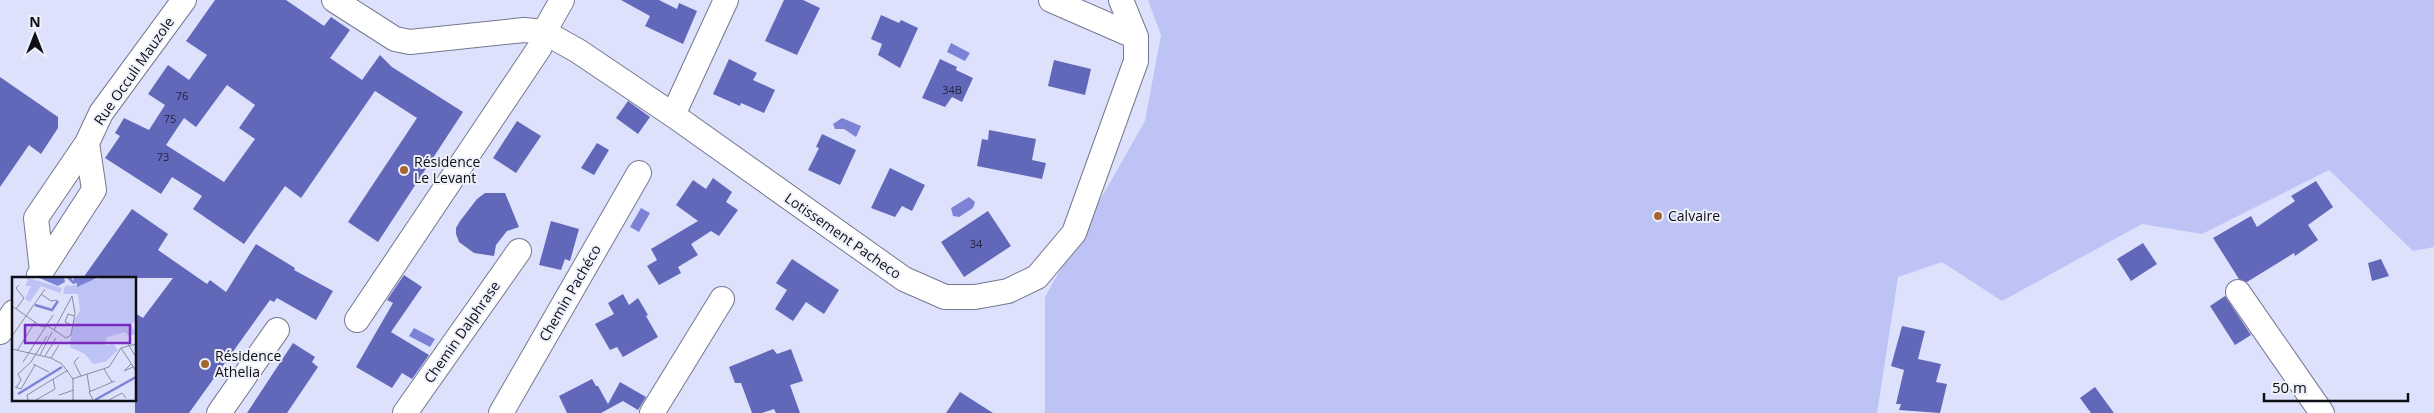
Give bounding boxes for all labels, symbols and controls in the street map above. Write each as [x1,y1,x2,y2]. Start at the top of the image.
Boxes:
north arrow [10,10,60,60]
text: N [29,12,41,31]
street label: Rue Occuli Mauzole [89,13,178,128]
house number: 34B [942,82,962,97]
house number: 76 [176,88,188,103]
house number: 75 [164,111,176,126]
house number: 73 [157,149,169,164]
place label: Résidence Le Levant [414,152,480,187]
marker: Résidence Le Levant [398,164,410,176]
street label: Lotissement Pacheco [781,188,905,283]
place label: Calvaire [1668,206,1720,225]
marker: Calvaire [1652,210,1664,222]
house number: 34 [970,236,983,251]
street label: Chemin Pachéco [534,241,605,344]
inset map [12,277,136,400]
street label: Chemin Dalphrase [419,277,504,387]
place label: Résidence Athelia [215,346,281,381]
marker: Résidence Athelia [199,358,211,370]
scale bar [2264,370,2408,402]
text: 50 m [2272,377,2307,397]

